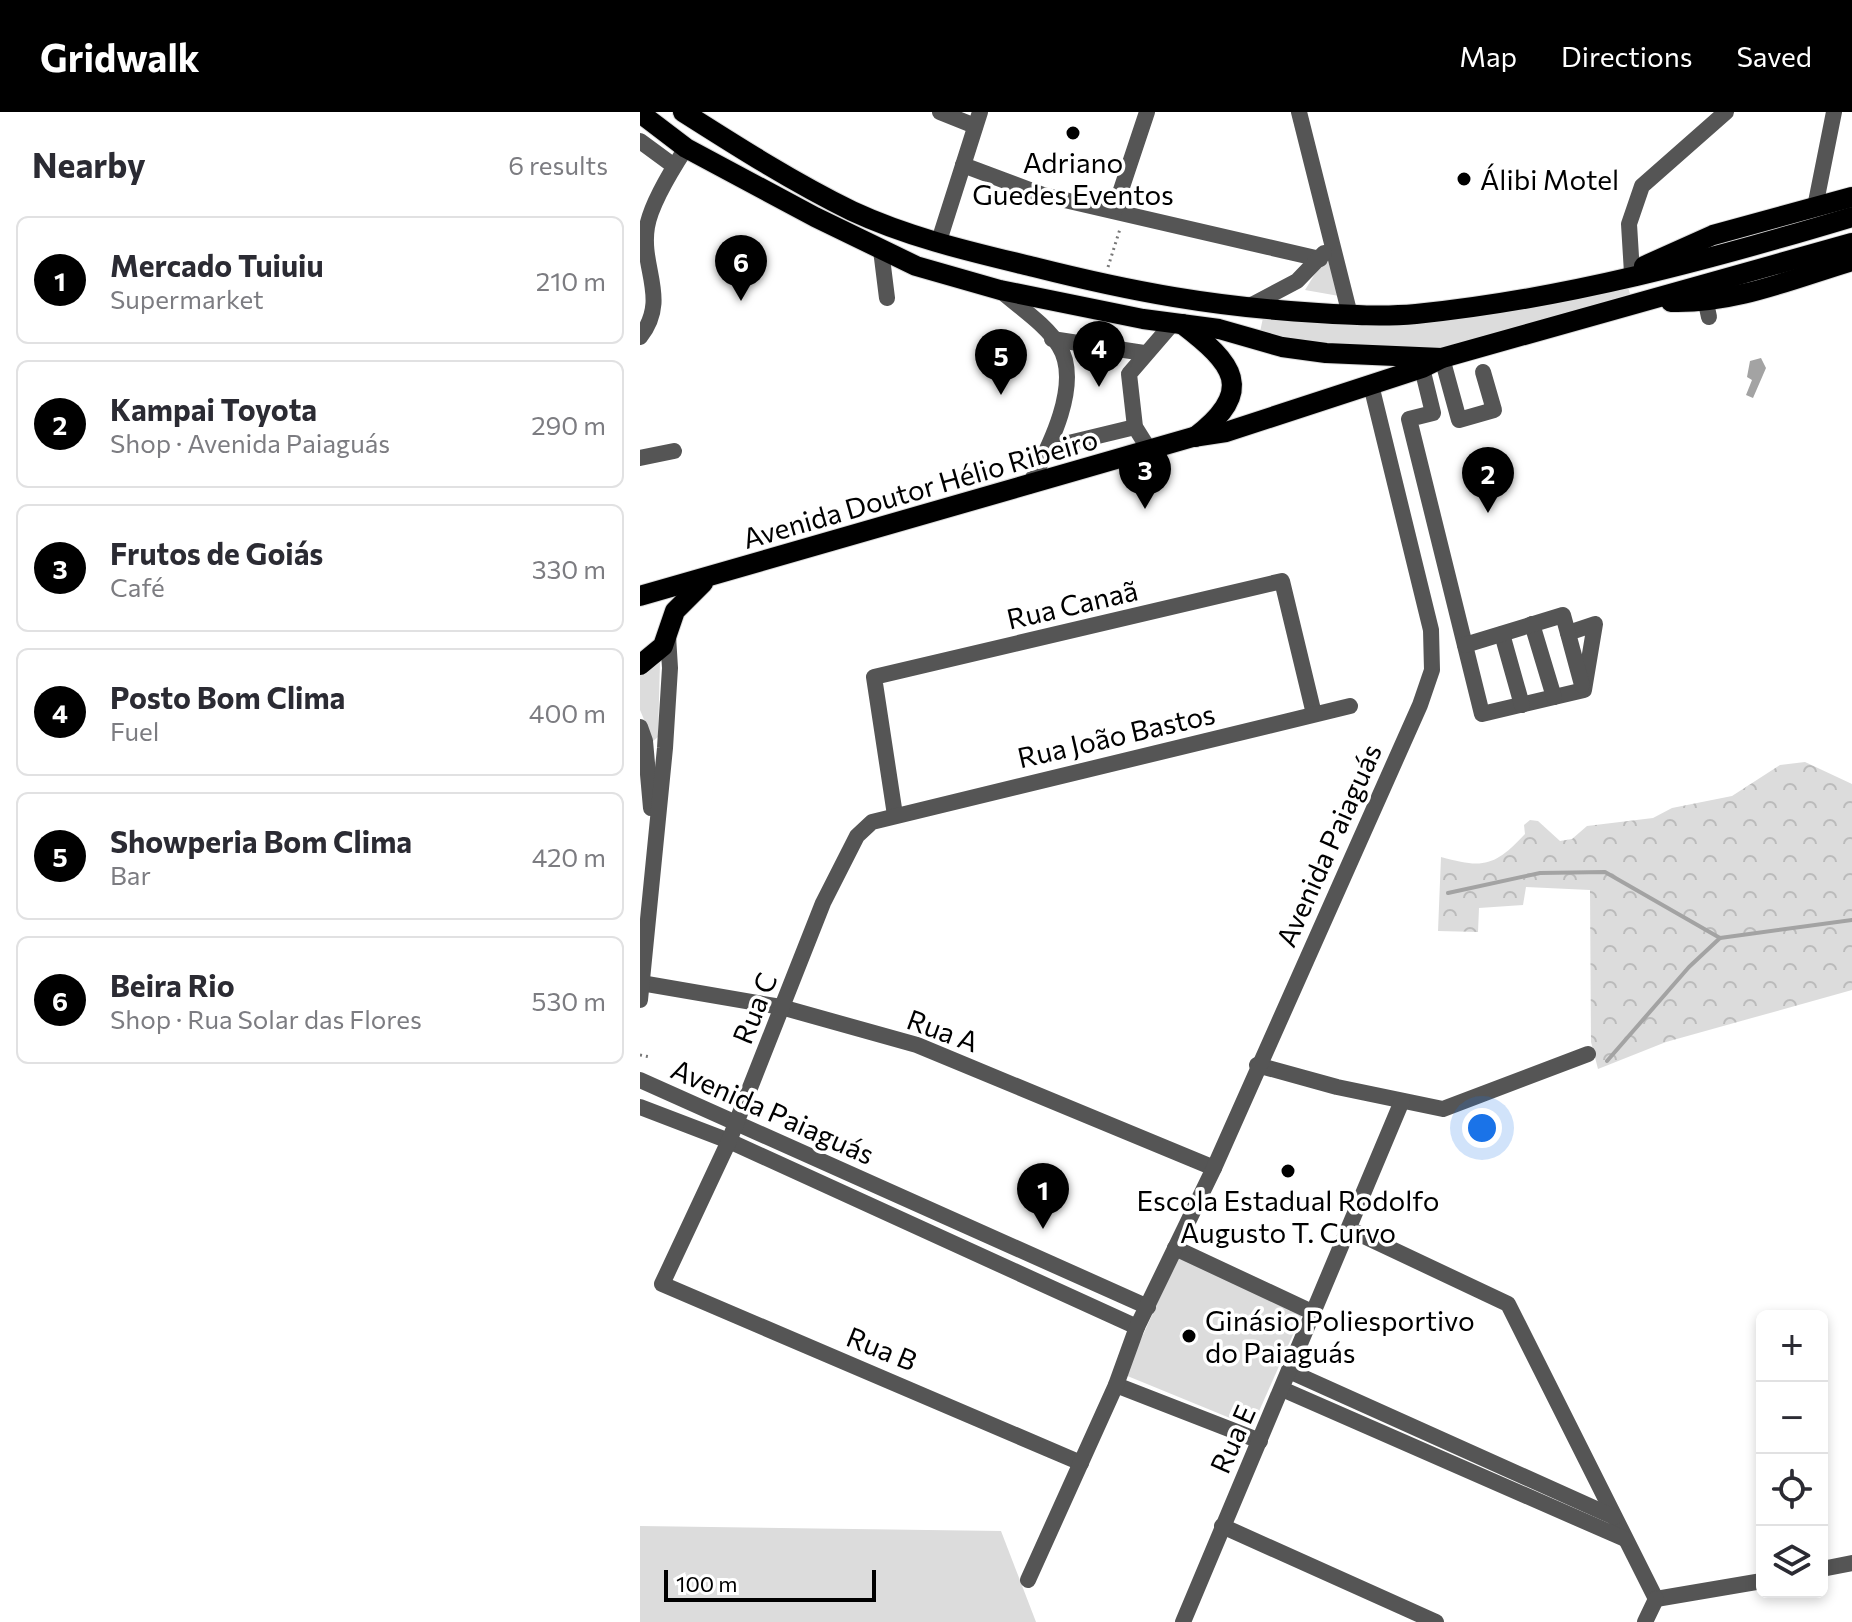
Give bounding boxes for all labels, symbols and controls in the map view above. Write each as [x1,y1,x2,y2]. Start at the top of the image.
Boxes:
text: Gridwalk [40,33,200,80]
text: Map [1459,39,1517,73]
text: Directions [1561,39,1692,73]
text: Saved [1736,39,1812,73]
marker: Adriano Guedes Eventos [1064,124,1082,142]
text: Nearby [32,143,146,185]
place label: Adriano Guedes Eventos [972,145,1174,211]
text: 6 results [508,149,608,180]
place label: Álibi Motel [1480,162,1619,196]
marker: Álibi Motel [1455,170,1473,188]
pin: 6 [715,235,767,301]
text: Mercado Tuiuiu [110,246,324,283]
text: 1 [54,265,66,296]
text: 210 m [536,265,606,296]
text: Supermarket [110,283,264,314]
pin: 4 [1073,321,1125,387]
pin: 5 [975,329,1027,395]
text: Kampai Toyota [110,390,317,427]
text: 2 [53,409,67,440]
text: 290 m [531,409,606,440]
street label: Avenida Doutor Hélio Ribeiro [738,421,1102,555]
text: Shop · Avenida Paiaguás [110,427,390,458]
pin: 3 [1119,443,1171,509]
pin: 2 [1462,447,1514,513]
text: Frutos de Goiás [110,534,323,571]
text: 3 [52,553,68,584]
text: 330 m [532,553,606,584]
text: Café [110,571,165,602]
street label: Rua Canaã [1003,572,1141,636]
text: Posto Bom Clima [110,678,345,715]
street label: Rua João Bastos [1014,696,1218,774]
text: 4 [52,697,68,728]
text: 400 m [529,697,606,728]
text: Fuel [110,715,159,746]
street label: Avenida Paiaguás [1268,738,1388,952]
text: Showperia Bom Clima [110,822,412,859]
text: 5 [52,841,68,872]
text: 420 m [532,841,606,872]
text: Bar [110,859,151,890]
text: Beira Rio [110,966,235,1003]
street label: Rua C [724,968,784,1048]
text: 6 [52,985,68,1016]
text: 530 m [532,985,606,1016]
street label: Rua A [903,1001,983,1059]
text: Shop · Rua Solar das Flores [110,1003,422,1034]
street label: Avenida Paiaguás [666,1051,880,1171]
your location [1462,1108,1502,1148]
marker: Escola Estadual Rodolfo Augusto T. Curvo [1279,1162,1297,1180]
pin: 1 [1017,1163,1069,1229]
place label: Escola Estadual Rodolfo Augusto T. Curvo [1137,1183,1439,1249]
place label: Ginásio Poliesportivo do Paiaguás [1205,1303,1475,1369]
map controls [1756,1310,1828,1598]
button: + [1756,1310,1828,1382]
street label: Rua B [842,1319,922,1377]
marker: Ginásio Poliesportivo do Paiaguás [1180,1327,1198,1345]
button: − [1756,1382,1828,1454]
street label: Rua E [1202,1400,1262,1478]
button: locate [1756,1454,1828,1526]
button: layers [1756,1526,1828,1598]
scale bar [664,1566,876,1602]
text: 100 m [676,1570,738,1597]

